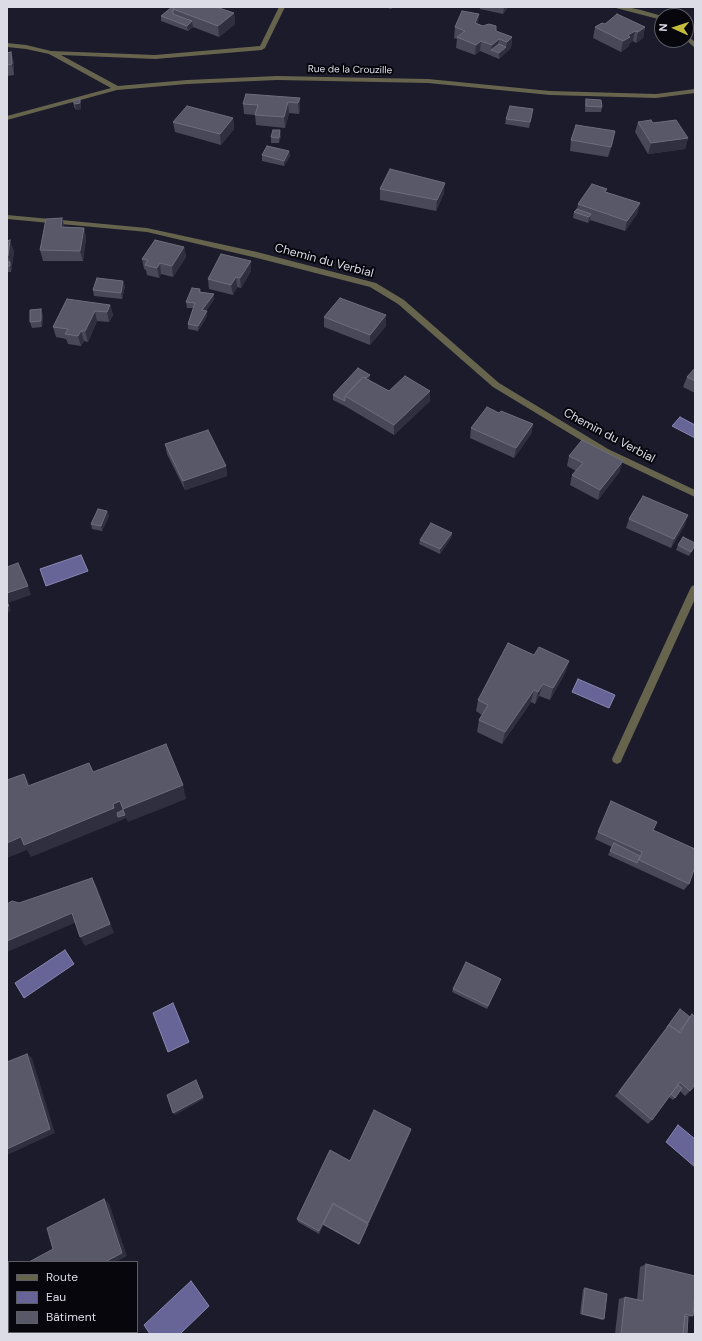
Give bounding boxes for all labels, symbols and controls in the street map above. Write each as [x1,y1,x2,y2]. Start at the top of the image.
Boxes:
north arrow [654,8,694,48]
text: N [656,23,670,32]
street label: Rue de la Crouzille [308,63,392,77]
street label: Chemin du Verbial [273,241,375,281]
street label: Chemin du Verbial [561,406,657,466]
legend [8,1261,138,1333]
text: Route [46,1269,78,1285]
text: Eau [46,1289,66,1305]
text: Bâtiment [46,1309,96,1325]

